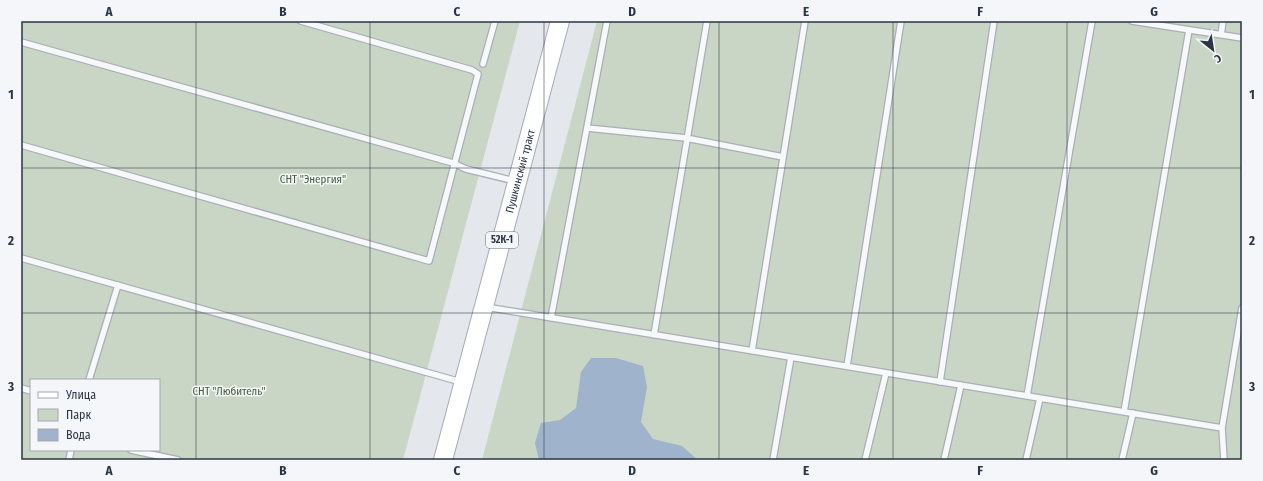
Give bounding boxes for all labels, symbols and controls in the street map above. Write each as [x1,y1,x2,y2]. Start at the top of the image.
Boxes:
text: A [104,4,113,19]
text: B [279,4,287,19]
text: C [454,4,461,19]
text: D [628,4,636,19]
text: E [803,4,809,19]
text: F [977,4,983,19]
text: G [1150,4,1158,19]
north arrow [1193,30,1233,70]
text: С [1212,51,1223,65]
text: 1 [8,87,14,102]
text: 1 [1249,87,1255,102]
street label: Пушкинский тракт [503,127,537,214]
park label: СНТ "Энергия" [280,173,346,186]
road number: 52К-1 [486,232,518,248]
text: 2 [7,233,14,248]
text: 2 [1248,233,1255,248]
text: 3 [7,379,14,394]
legend [30,379,160,451]
text: 3 [1248,379,1255,394]
park label: СНТ "Любитель" [192,385,266,398]
text: Улица [65,388,96,402]
text: Парк [66,408,92,422]
text: Вода [66,428,91,442]
text: A [104,463,113,478]
text: B [279,463,287,478]
text: C [454,463,461,478]
text: D [628,463,636,478]
text: E [803,463,809,478]
text: F [977,463,983,478]
text: G [1150,463,1158,478]

